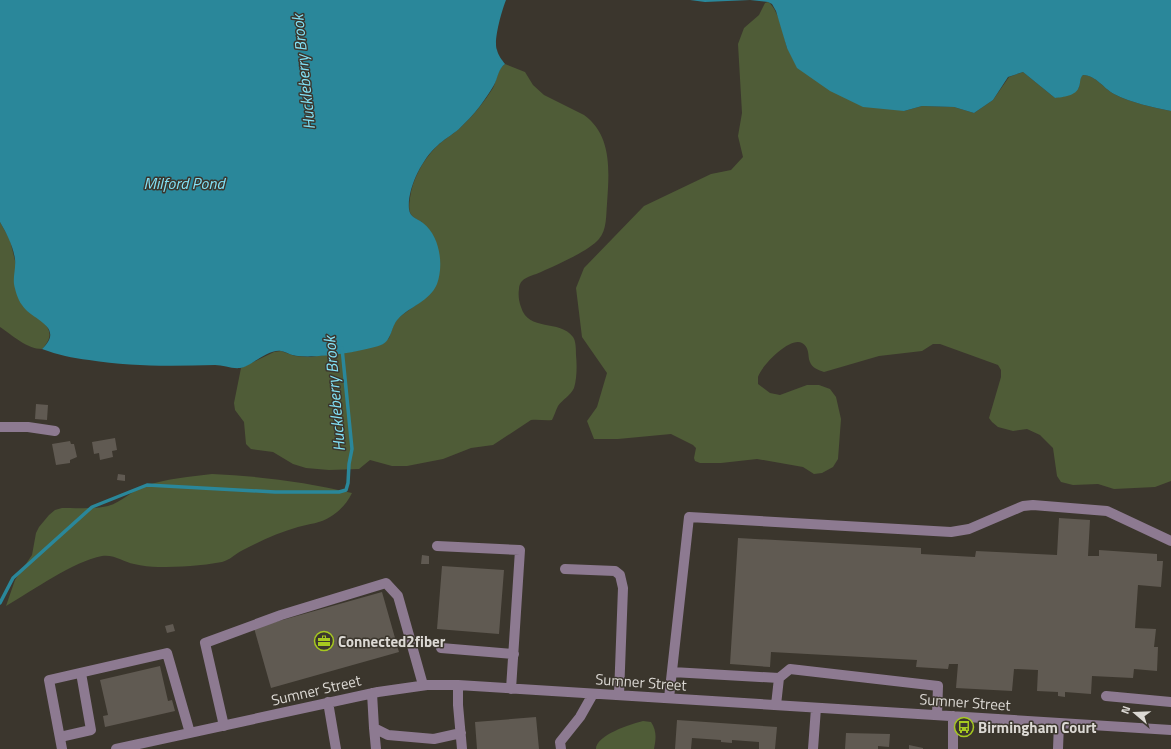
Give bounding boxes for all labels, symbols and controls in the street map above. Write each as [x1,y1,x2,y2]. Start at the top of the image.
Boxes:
water label: Huckleberry Brook [285,11,321,131]
water label: Milford Pond [144,171,226,195]
water label: Huckleberry Brook [317,333,351,453]
office icon: Connected2fiber [313,630,335,652]
place label: Connected2fiber [338,630,446,653]
street label: Sumner Street [595,667,688,697]
street label: Sumner Street [269,668,364,711]
street label: Sumner Street [919,687,1012,717]
north arrow [1115,693,1155,733]
text: N [1117,704,1134,716]
bus stop icon: Birmingham Court [953,716,975,738]
place label: Birmingham Court [978,716,1097,739]

